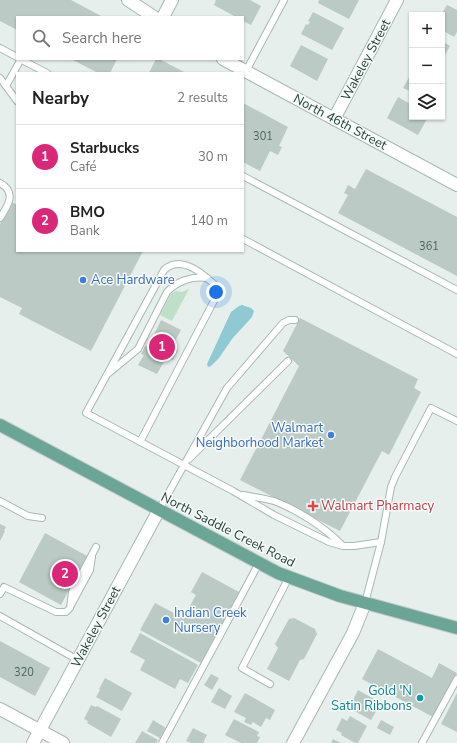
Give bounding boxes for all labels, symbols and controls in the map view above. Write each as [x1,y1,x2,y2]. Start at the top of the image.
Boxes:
map controls [409,12,445,120]
button: + [409,12,445,48]
search box [16,16,244,60]
street label: Wakeley Street [337,16,395,104]
icon: search [30,27,52,49]
text: Search here [62,28,142,48]
button: − [409,48,445,84]
button: layers [409,84,445,120]
text: Nearby [32,87,89,110]
text: 2 results [177,89,228,107]
street label: North 46th Street [290,90,390,154]
house number: 301 [253,129,273,144]
text: Starbucks [70,138,139,158]
text: 1 [41,148,49,166]
text: 30 m [198,148,228,166]
text: Café [70,158,97,176]
text: BMO [70,202,105,222]
text: 2 [41,212,49,230]
text: 140 m [190,212,228,230]
text: Bank [70,222,100,240]
house number: 361 [419,239,439,254]
place label: Ace Hardware [91,271,175,289]
marker: Ace Hardware [78,275,88,285]
your location [206,282,226,302]
pin: 1 [149,332,175,362]
place label: Walmart Neighborhood Market [196,419,323,452]
marker: Walmart Neighborhood Market [326,430,336,440]
street label: North Saddle Creek Road [158,488,298,572]
place label: Walmart Pharmacy [321,497,434,515]
marker: Walmart Pharmacy [308,501,318,511]
pin: 2 [52,559,78,589]
street label: Wakeley Street [67,583,125,671]
place label: Indian Creek Nursery [174,604,247,637]
marker: Indian Creek Nursery [161,615,171,625]
house number: 320 [14,665,34,680]
place label: Gold 'N Satin Ribbons [331,682,412,715]
marker: Gold 'N Satin Ribbons [415,693,425,703]

